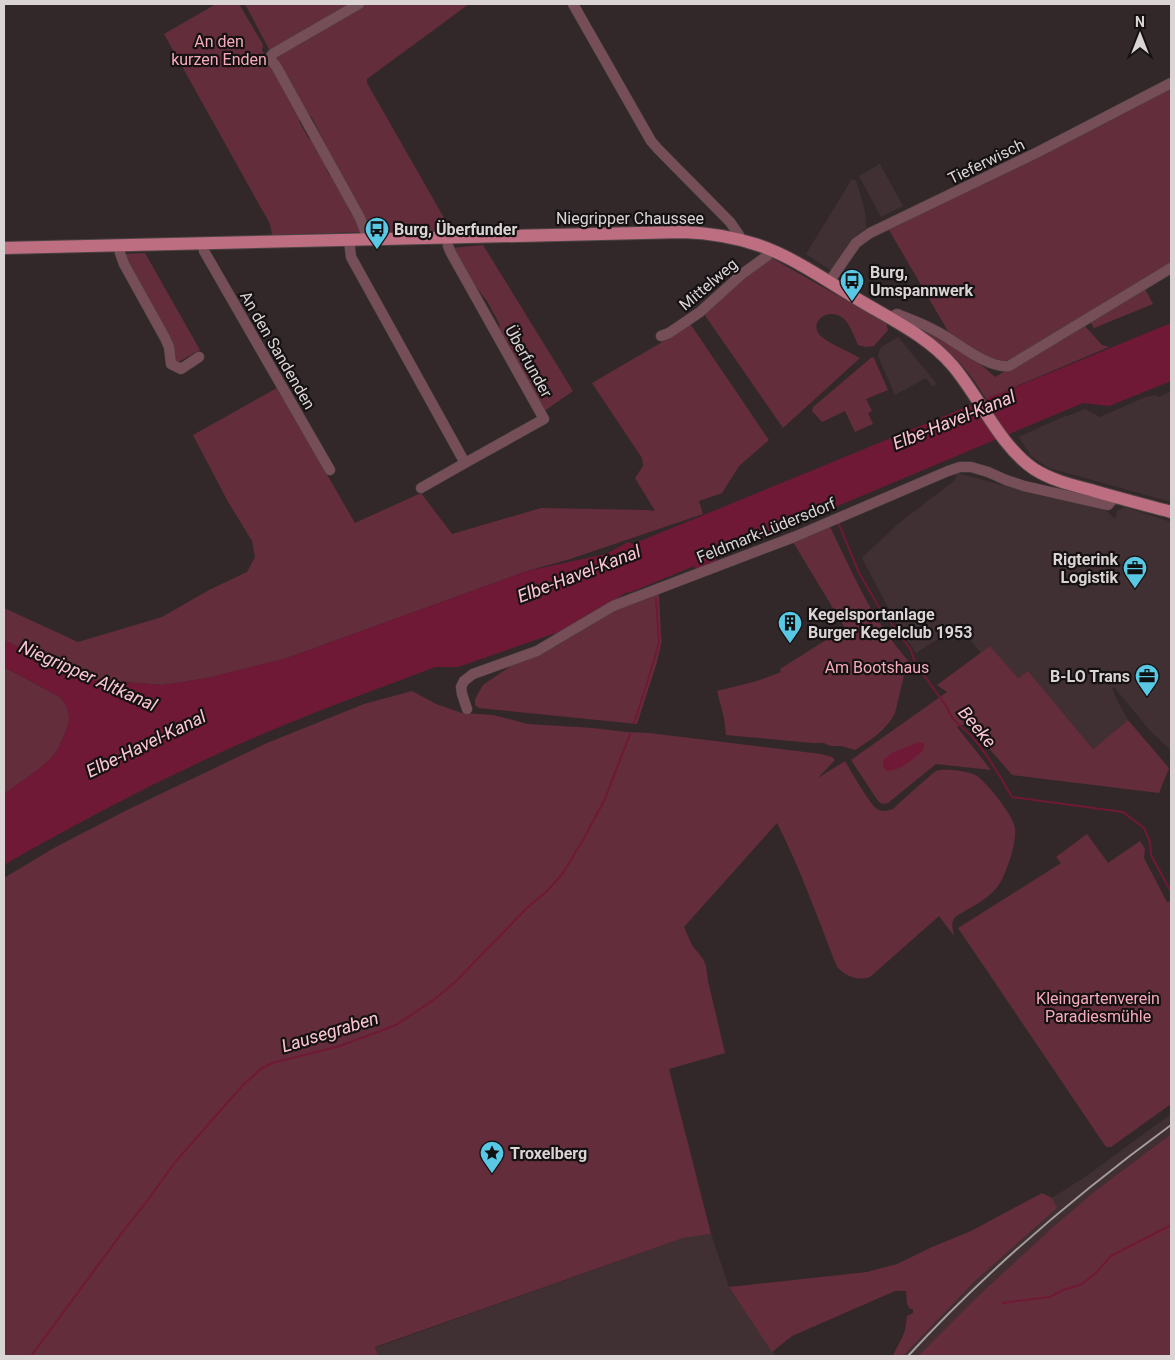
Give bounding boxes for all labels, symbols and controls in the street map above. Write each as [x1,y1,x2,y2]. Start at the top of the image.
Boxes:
north arrow [1115,10,1165,60]
text: N [1135,14,1145,30]
park label: An den kurzen Enden [171,32,267,69]
street label: Tieferwisch [945,135,1028,188]
street label: Niegripper Chaussee [556,209,704,228]
bus stop icon: Burg, Überfunder [364,216,390,250]
place label: Burg, Überfunder [394,220,517,239]
street label: Mittelweg [675,255,741,314]
place label: Burg, Umspannwerk [870,263,973,300]
bus stop icon: Burg, Umspannwerk [839,268,865,302]
street label: An den Sandenden [236,288,319,413]
street label: Überfunder [501,322,556,401]
water label: Elbe-Havel-Kanal [889,385,1019,454]
street label: Feldmark-Lüdersdorf [694,494,839,567]
water label: Elbe-Havel-Kanal [514,540,644,607]
place label: Rigterink Logistik [1053,550,1118,587]
office icon: Rigterink Logistik [1122,555,1148,589]
place label: Kegelsportanlage Burger Kegelclub 1953 [808,605,972,642]
building icon: Kegelsportanlage Burger Kegelclub 1953 [777,610,803,644]
water label: Niegripper Altkanal [16,636,161,716]
park label: Am Bootshaus [825,658,929,677]
office icon: B-LO Trans [1134,663,1160,697]
place label: B-LO Trans [1050,667,1130,686]
water label: Beeke [954,702,1001,752]
water label: Elbe-Havel-Kanal [83,705,210,782]
park label: Kleingartenverein Paradiesmühle [1036,989,1160,1026]
water label: Lausegraben [279,1007,381,1056]
place icon: Troxelberg [479,1140,505,1174]
place label: Troxelberg [510,1144,587,1163]

